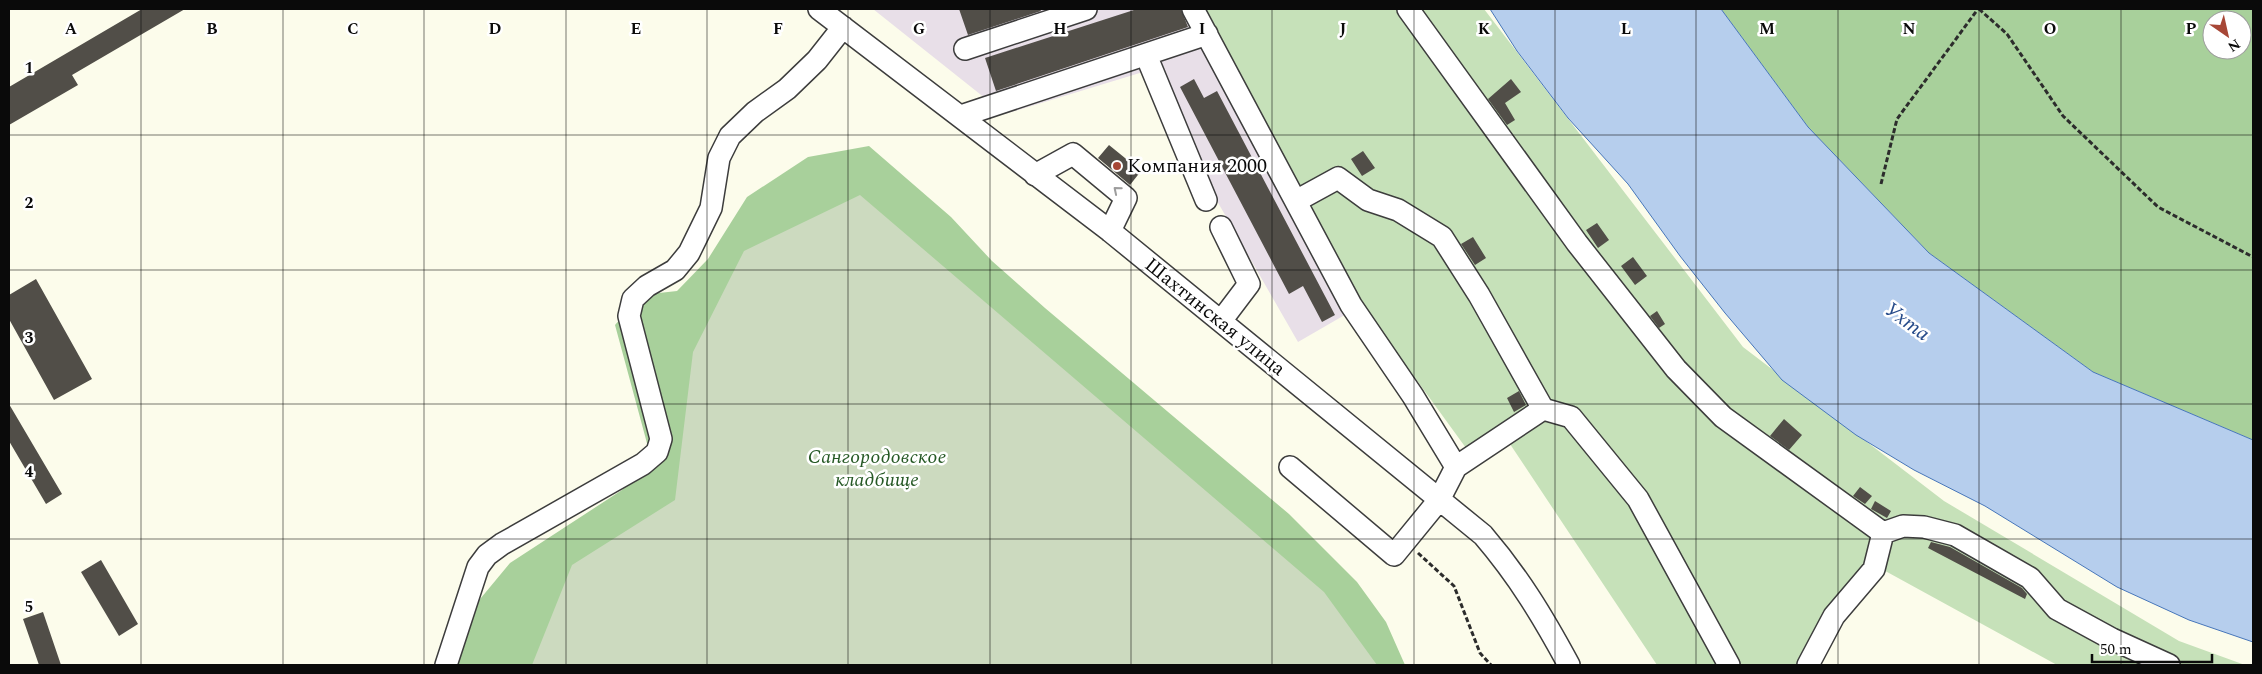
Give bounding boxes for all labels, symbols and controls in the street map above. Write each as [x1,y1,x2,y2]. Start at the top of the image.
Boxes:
north arrow [2202,10,2252,60]
text: A [65,17,78,41]
text: B [206,17,218,41]
text: C [347,17,359,41]
text: D [489,17,502,41]
text: E [631,17,641,41]
text: F [773,17,783,41]
text: G [913,17,925,41]
text: H [1053,17,1067,41]
text: I [1199,17,1205,41]
text: J [1340,17,1347,41]
text: K [1478,17,1491,41]
text: L [1621,17,1631,41]
text: M [1759,17,1775,41]
text: N [1902,17,1916,41]
text: O [2044,17,2056,41]
text: P [2186,17,2197,41]
text: N [2223,33,2245,57]
text: 1 [25,56,33,80]
place label: Компания 2000 [1127,151,1267,181]
marker: Компания 2000 [1111,160,1123,172]
one-way arrow [1114,187,1123,196]
text: 2 [25,191,34,215]
street label: Шахтинская улица [1138,250,1292,384]
water label: Ухта [1878,294,1937,350]
text: 3 [25,326,34,350]
park label: Сангородовское кладбище [808,442,946,495]
text: 4 [25,460,34,484]
text: 5 [25,595,33,619]
scale bar [2092,632,2212,664]
text: 50 m [2100,638,2132,661]

